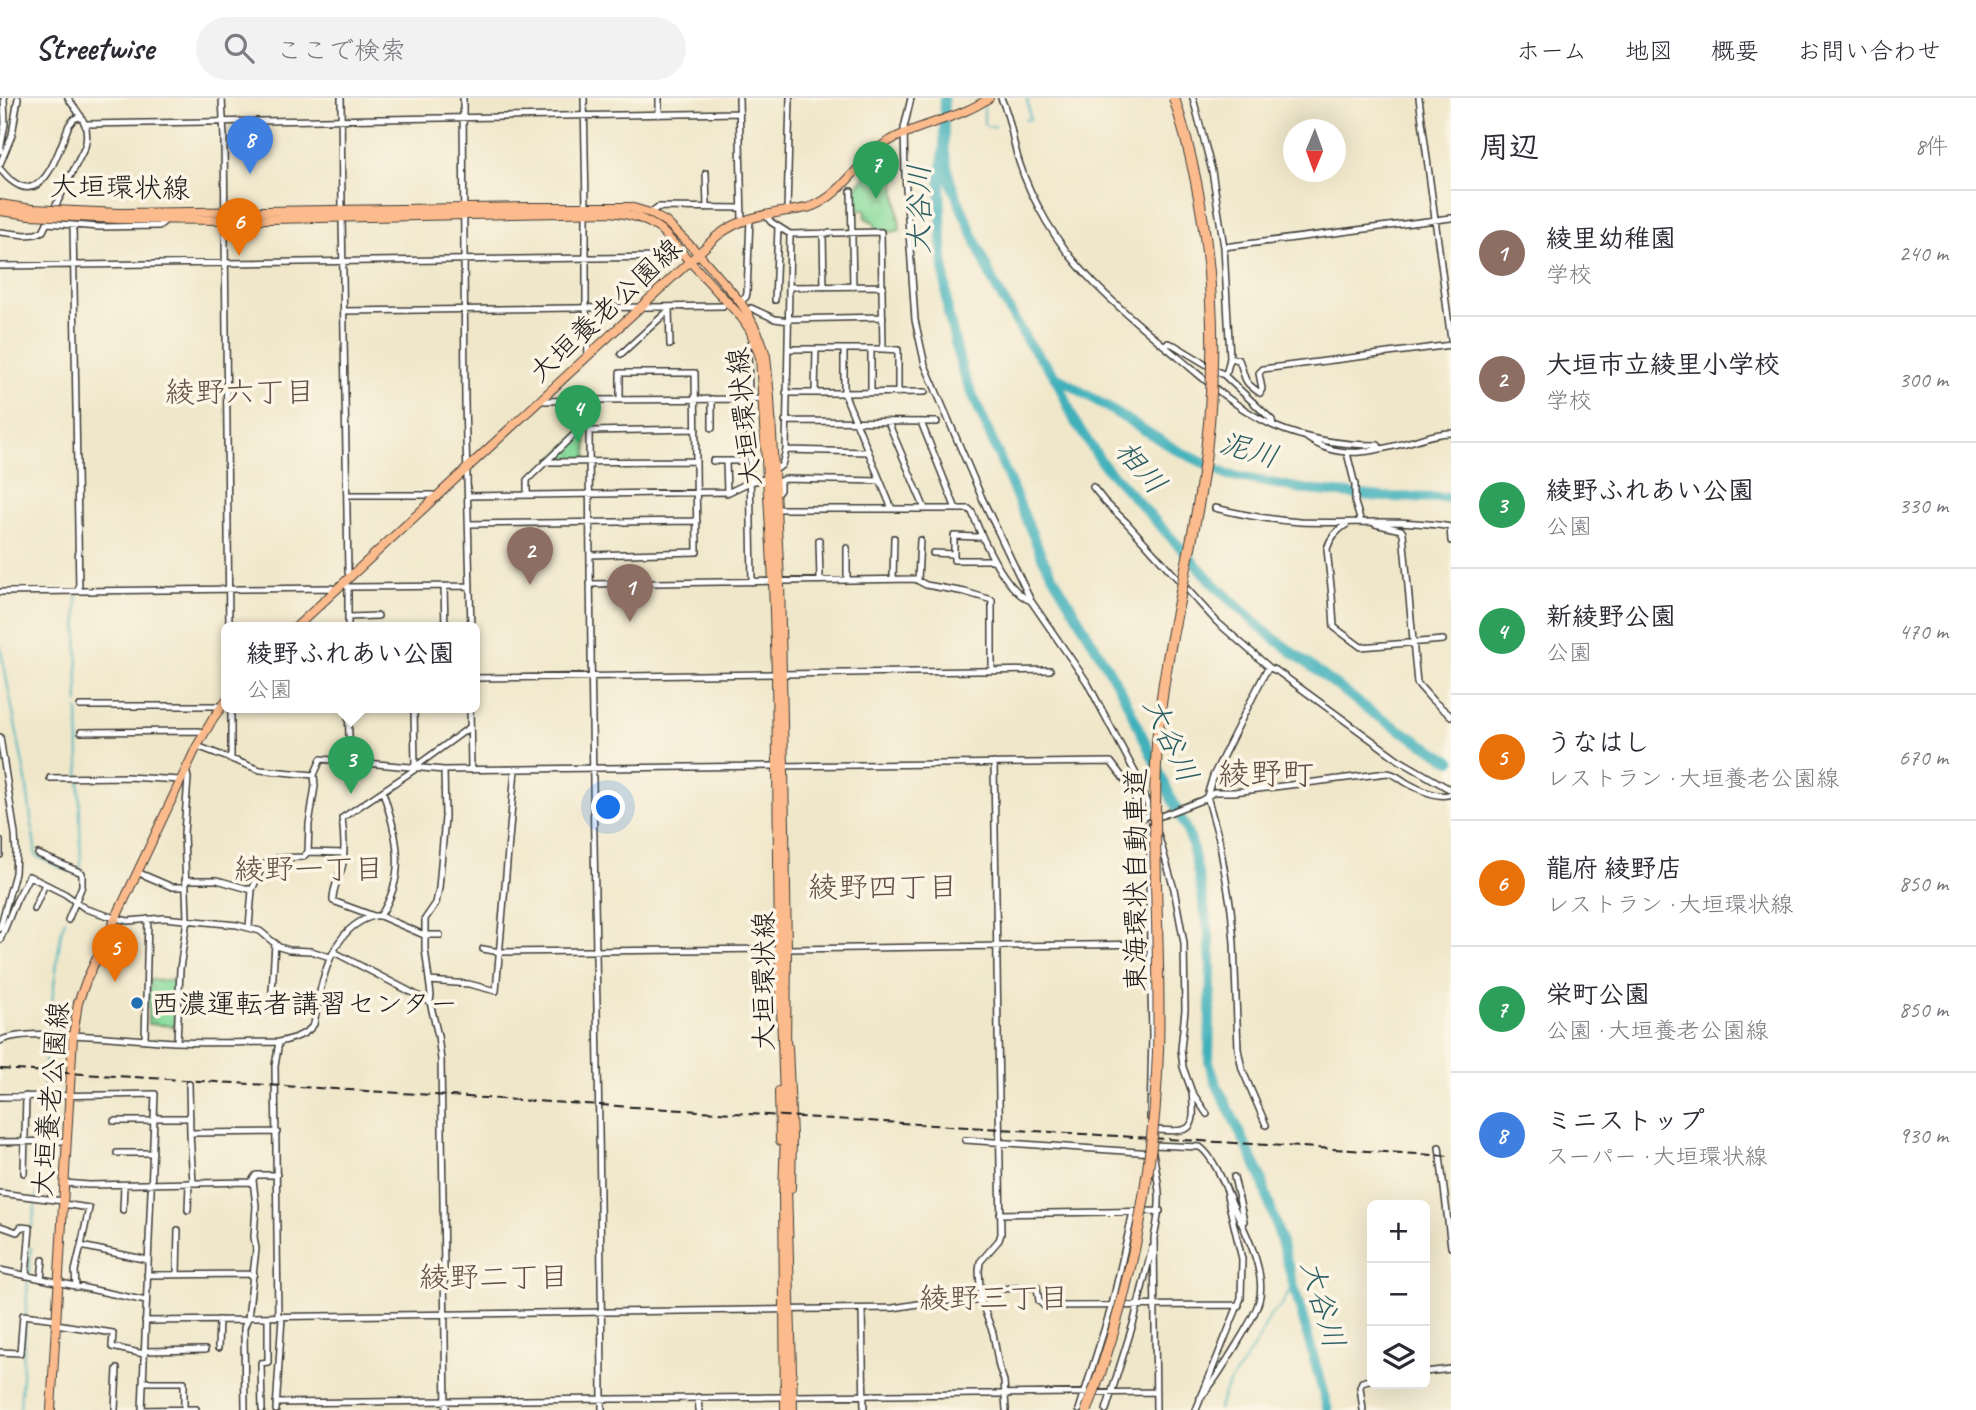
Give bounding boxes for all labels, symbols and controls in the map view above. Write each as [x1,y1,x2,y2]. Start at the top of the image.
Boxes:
search box [196,17,686,80]
text: Streetwise [35,27,154,69]
icon: search [220,29,258,67]
text: ここで検索 [276,34,406,67]
text: ホーム [1516,36,1587,66]
text: 地図 [1625,36,1673,66]
text: 概要 [1711,36,1759,66]
text: お問い合わせ [1797,36,1941,66]
pin: 8 [227,116,273,174]
north arrow [1283,119,1346,182]
text: 周辺 [1479,128,1539,166]
text: 8件 [1915,132,1948,161]
pin: 7 [853,141,899,199]
water label: 大谷川 [900,164,938,254]
street label: 大垣環状線 [50,168,190,206]
pin: 6 [216,198,262,256]
text: 綾里幼稚園 [1546,222,1676,255]
street label: 大垣養老公園線 [521,230,689,390]
text: 1 [1497,239,1507,268]
text: 240 m [1899,239,1948,268]
text: 学校 [1546,260,1592,289]
street label: 大垣環状線 [719,346,769,488]
text: 大垣市立綾里小学校 [1546,348,1780,381]
text: 2 [1497,365,1507,394]
text: 300 m [1899,365,1948,394]
district label: 綾野六丁目 [165,373,315,411]
pin: 4 [555,385,601,443]
text: 学校 [1546,386,1592,415]
water label: 泥川 [1215,423,1283,477]
water label: 相川 [1107,432,1175,502]
text: 綾野ふれあい公園 [1546,474,1754,507]
text: 3 [1497,491,1507,520]
text: 330 m [1899,491,1948,520]
text: 公園 [1546,512,1592,541]
pin: 2 [507,527,553,585]
pin: 1 [607,564,653,622]
text: 新綾野公園 [1546,600,1676,633]
text: 4 [1497,617,1507,646]
text: 470 m [1899,617,1948,646]
popup [221,622,480,713]
text: 綾野ふれあい公園 [246,637,455,670]
text: 公園 [1546,638,1592,667]
text: 公園 [246,675,292,704]
water label: 大谷川 [1135,691,1207,789]
text: うなはし [1546,726,1650,759]
pin: 3 [328,736,374,794]
text: 5 [1497,743,1507,772]
text: 670 m [1899,743,1948,772]
district label: 綾野町 [1218,753,1314,794]
text: レストラン · 大垣養老公園線 [1546,764,1839,793]
street label: 東海環状自動車道 [1118,768,1153,992]
your location [591,790,625,824]
district label: 綾野一丁目 [234,850,384,888]
text: 龍府 綾野店 [1546,852,1682,885]
district label: 綾野四丁目 [808,868,958,906]
text: 6 [1497,869,1507,898]
text: 850 m [1899,869,1948,898]
text: レストラン · 大垣環状線 [1546,890,1793,919]
street label: 大垣環状線 [746,911,781,1051]
pin: 5 [92,924,138,982]
text: 栄町公園 [1546,978,1650,1011]
place label: 西濃運転者講習センター [151,986,458,1021]
marker: 西濃運転者講習センター [129,995,145,1011]
text: 7 [1497,995,1507,1024]
text: 850 m [1899,995,1948,1024]
street label: 大垣養老公園線 [24,1000,76,1198]
text: 公園 · 大垣養老公園線 [1546,1016,1768,1045]
text: ミニストップ [1546,1104,1705,1137]
text: 8 [1497,1121,1507,1150]
text: 930 m [1899,1121,1948,1150]
text: スーパー · 大垣環状線 [1546,1142,1768,1171]
map controls [1367,1200,1430,1389]
button: + [1367,1200,1430,1263]
water label: 大谷川 [1292,1256,1354,1352]
district label: 綾野二丁目 [419,1258,569,1296]
button: − [1367,1263,1430,1326]
district label: 綾野三丁目 [919,1279,1069,1317]
button: layers [1367,1326,1430,1389]

